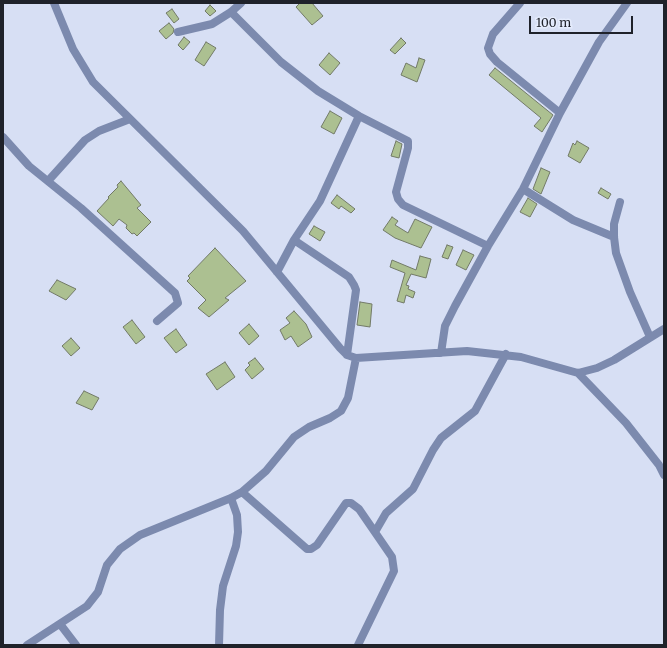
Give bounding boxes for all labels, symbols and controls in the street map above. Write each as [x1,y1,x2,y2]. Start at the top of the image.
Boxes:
scale bar [531,8,635,34]
text: 100 m [536,15,571,30]

